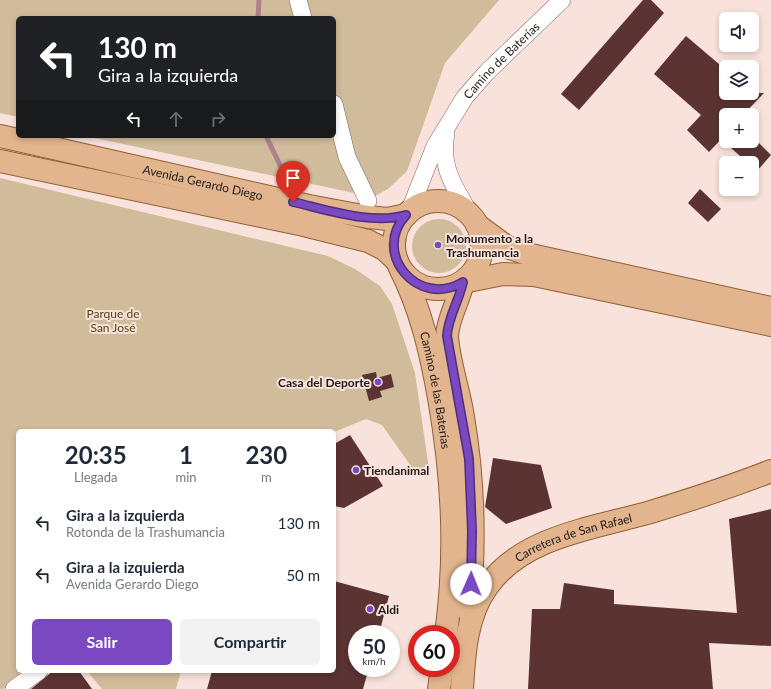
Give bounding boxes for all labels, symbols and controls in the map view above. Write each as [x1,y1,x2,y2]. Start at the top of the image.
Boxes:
map controls [719,12,759,196]
button: sound [719,12,759,52]
street label: Camino de Baterías [460,19,542,102]
text: 130 m [98,30,177,64]
icon: left [32,32,84,84]
button: layers [719,60,759,100]
text: Gira a la izquierda [98,64,238,86]
icon: left [123,108,145,130]
icon: ahead [165,108,187,130]
icon: right [207,108,229,130]
button: + [719,108,759,148]
button: − [719,156,759,196]
street label: Avenida Gerardo Diego [141,161,265,203]
pin [276,161,310,202]
icon: arrive [282,167,304,189]
place label: Monumento a la Trashumancia [446,231,533,260]
marker: Monumento a la Trashumancia [433,240,443,250]
park label: Parque de San José [87,306,140,335]
street label: Camino de las Baterías [417,330,454,450]
place label: Casa del Deporte [278,375,371,390]
marker: Casa del Deporte [373,377,383,387]
text: 20:35 [65,440,127,469]
text: 1 [179,440,193,469]
text: 230 [245,440,287,469]
place label: Tiendanimal [364,463,429,478]
marker: Tiendanimal [351,465,361,475]
text: Llegada [74,469,118,485]
text: min [176,469,197,485]
text: m [261,469,272,485]
text: Gira a la izquierda [66,506,185,524]
street label: Carretera de San Rafael [512,510,633,565]
icon: left [32,512,54,534]
text: 130 m [278,514,320,532]
text: Rotonda de la Trashumancia [66,524,225,540]
text: Gira a la izquierda [66,558,185,576]
position arrow [450,563,492,605]
icon: left [32,564,54,586]
text: 50 m [286,566,320,584]
text: Avenida Gerardo Diego [66,576,199,592]
place label: Aldi [377,602,399,617]
marker: Aldi [365,604,375,614]
button: Salir [32,619,172,665]
button: Compartir [180,619,320,665]
speed limit sign: 60 [408,625,460,677]
text: 50 [362,634,386,658]
text: km/h [362,655,386,667]

